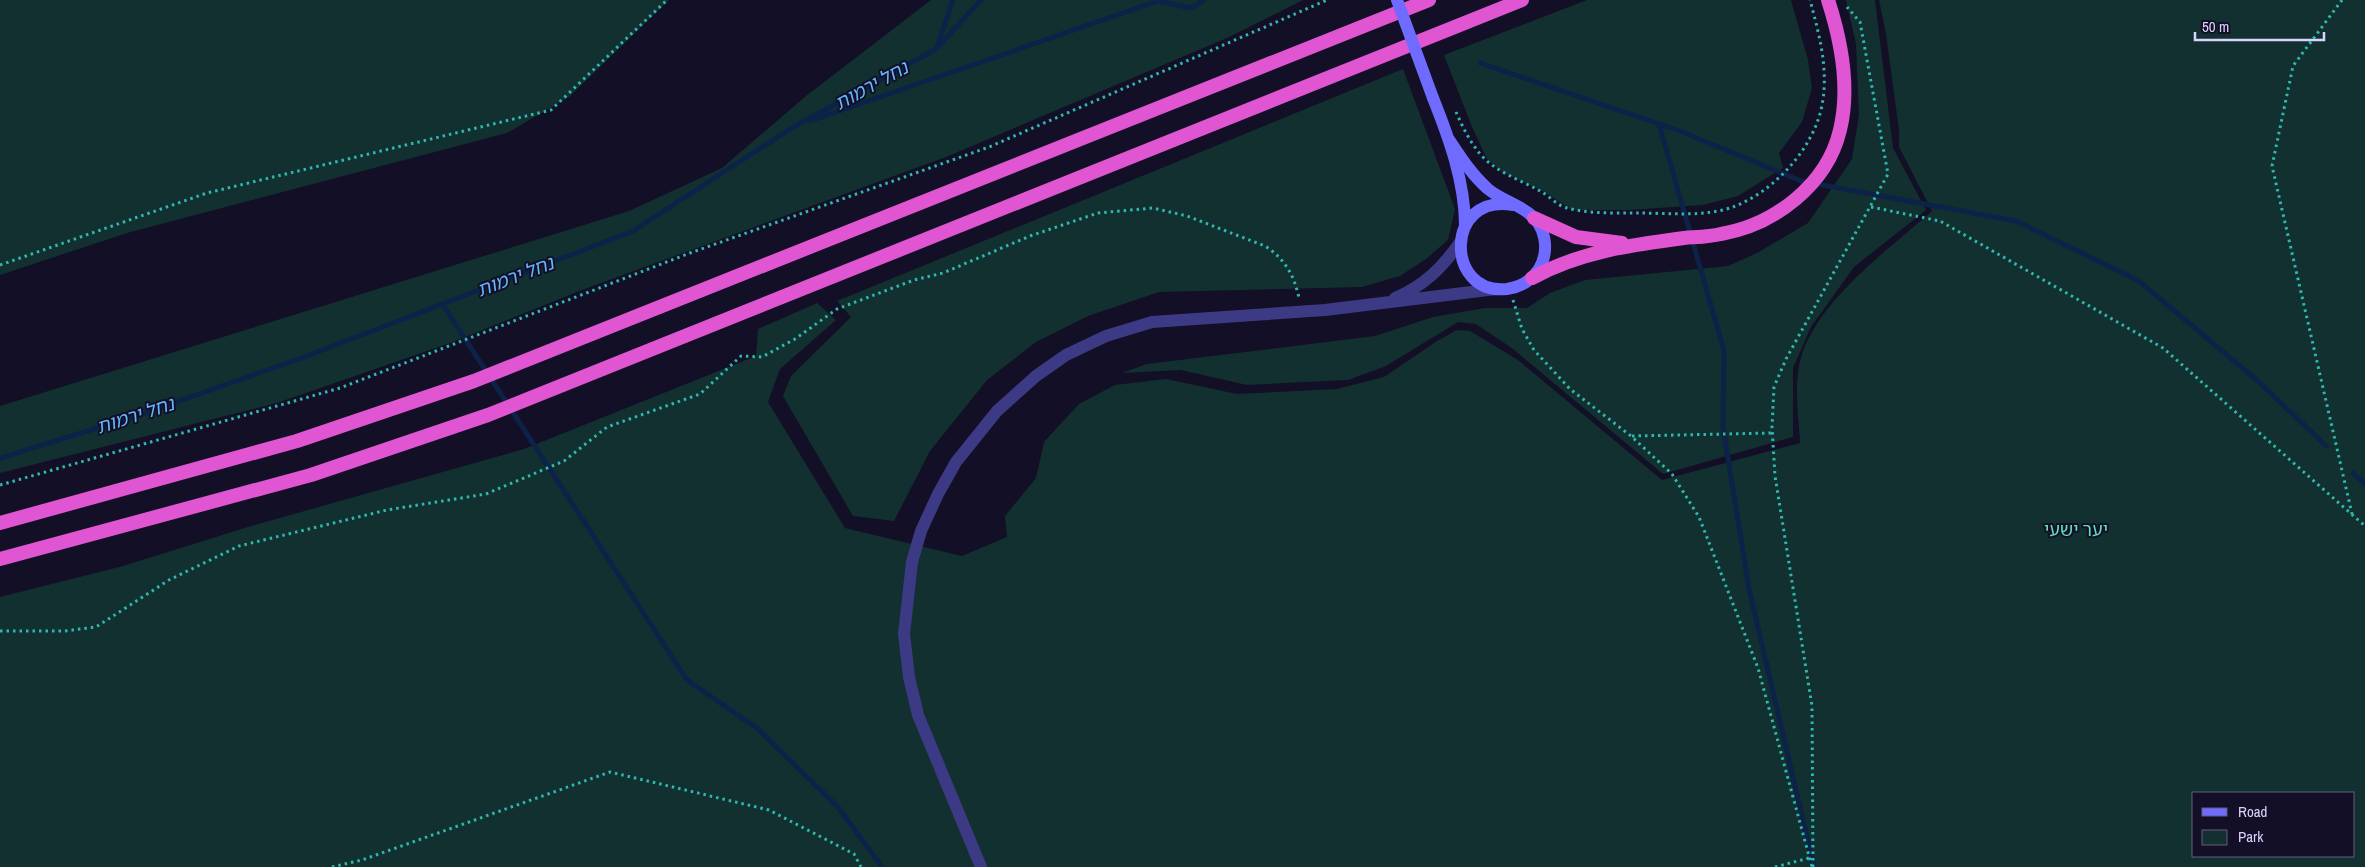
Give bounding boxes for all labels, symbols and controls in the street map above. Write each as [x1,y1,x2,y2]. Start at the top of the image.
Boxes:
scale bar [2195,10,2324,42]
text: 50 m [2202,16,2229,37]
water label: נחל ירמות [830,53,914,116]
water label: נחל ירמות [473,249,559,303]
water label: נחל ירמות [93,390,179,440]
park label: יער ישעי [2044,517,2108,542]
legend [2192,792,2355,857]
text: Road [2238,801,2267,822]
text: Park [2238,826,2264,847]

